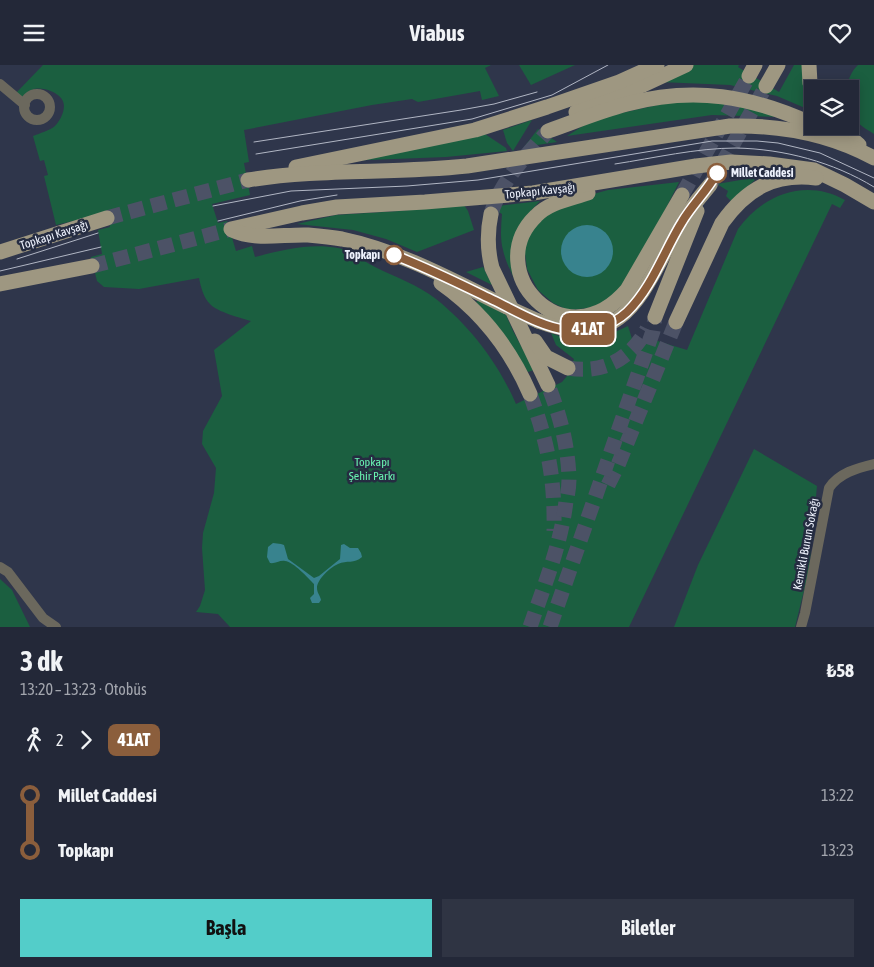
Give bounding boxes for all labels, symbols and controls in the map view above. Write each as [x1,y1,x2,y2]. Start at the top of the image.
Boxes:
icon: menu [20,19,48,47]
icon: heart [826,19,854,47]
text: Viabus [410,20,464,46]
map controls [804,80,859,135]
button: layers [804,80,859,135]
marker: Millet Caddesi [707,163,727,183]
place label: Millet Caddesi [731,166,794,180]
street label: Topkapı Kavşağı [504,180,576,202]
street label: Topkapı Kavşağı [18,217,90,253]
marker: Topkapı [384,245,404,265]
place label: Topkapı [345,248,380,262]
line badge: 41AT [553,313,623,345]
text: 41AT [572,318,604,339]
park label: Topkapı Şehir Parkı [349,455,395,483]
street label: Kemikli Burun Sokağı [790,497,822,591]
text: 3 dk [20,645,63,677]
text: ₺58 [827,659,854,681]
text: 13:20 – 13:23 · Otobüs [20,680,147,698]
icon: walk [20,726,48,754]
icon: forward [72,726,100,754]
text: 41AT [118,729,150,750]
text: 2 [56,731,64,749]
text: Millet Caddesi [58,784,157,806]
text: 13:22 [821,786,854,804]
text: Topkapı [58,839,114,861]
text: 13:23 [821,841,854,859]
button: Başla [20,899,432,957]
button: Biletler [442,899,854,957]

